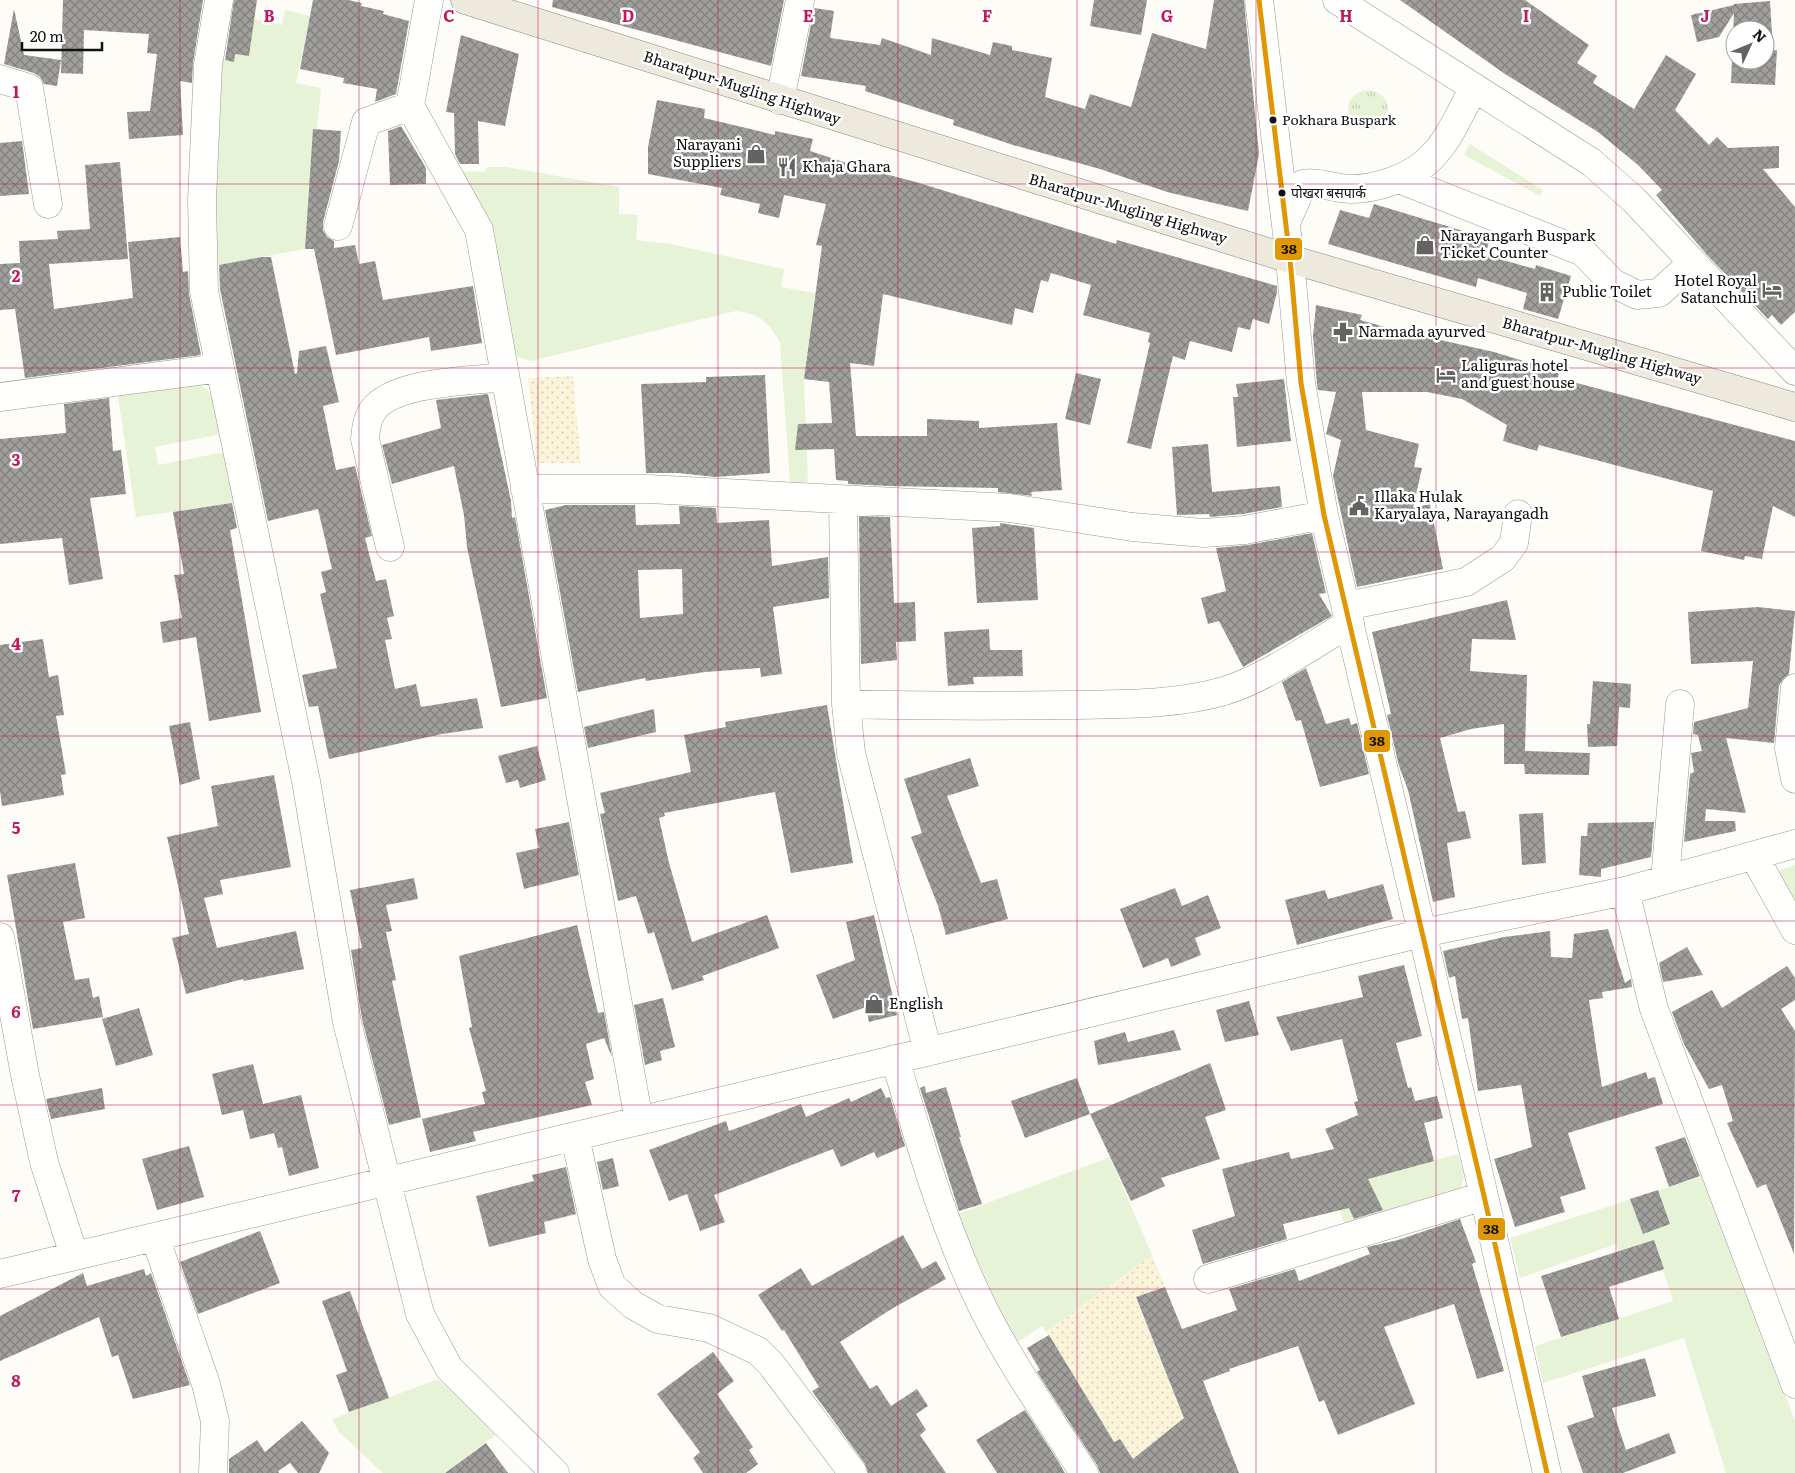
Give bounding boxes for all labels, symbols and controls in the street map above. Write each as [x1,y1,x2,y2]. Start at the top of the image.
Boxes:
text: B [263,3,275,27]
text: C [443,3,455,27]
text: D [622,3,634,27]
text: E [803,3,814,27]
text: F [982,3,992,27]
text: G [1161,3,1173,27]
text: H [1339,3,1353,27]
text: I [1523,3,1529,27]
text: J [1700,3,1710,27]
scale bar [22,20,102,52]
north arrow [1725,20,1775,70]
text: 20 m [30,24,64,47]
text: N [1749,24,1772,47]
street label: Bharatpur-Mugling Highway [641,44,845,130]
text: 1 [13,79,20,103]
place label: Pokhara Buspark [1282,109,1396,129]
marker: Pokhara Buspark [1268,115,1278,125]
place label: Narayani Suppliers [673,132,741,172]
shop icon: Narayani Suppliers [745,143,767,165]
place label: Khaja Ghara [802,154,892,177]
restaurant icon: Khaja Ghara [776,156,798,178]
street label: Bharatpur-Mugling Highway [1026,166,1231,249]
place label: पोखरा बसपार्क [1291,182,1366,202]
marker: पोखरा बसपार्क [1277,188,1287,198]
place label: Narayangarh Buspark Ticket Counter [1440,223,1596,263]
shop icon: Narayangarh Buspark Ticket Counter [1414,234,1436,256]
line badge: 38 [1274,237,1303,261]
text: 38 [1281,238,1297,258]
text: 2 [12,263,21,287]
place label: Hotel Royal Satanchuli [1674,268,1757,308]
place label: Public Toilet [1562,279,1652,302]
hotel icon: Hotel Royal Satanchuli [1761,279,1783,301]
building icon: Public Toilet [1536,281,1558,303]
street label: Bharatpur-Mugling Highway [1500,310,1705,389]
place label: Narmada ayurved [1358,319,1486,342]
pharmacy icon: Narmada ayurved [1332,321,1354,343]
place label: Laliguras hotel and guest house [1461,353,1575,393]
hotel icon: Laliguras hotel and guest house [1435,364,1457,386]
text: 3 [12,447,21,471]
place label: Illaka Hulak Karyalaya, Narayangadh [1374,484,1549,524]
public building icon: Illaka Hulak Karyalaya, Narayangadh [1348,495,1370,517]
text: 4 [11,631,21,655]
line badge: 38 [1363,729,1391,753]
text: 38 [1369,730,1385,750]
text: 5 [12,815,21,839]
place label: English [889,991,944,1014]
shop icon: English [863,993,885,1015]
text: 6 [11,999,21,1023]
text: 7 [12,1183,21,1207]
line badge: 38 [1477,1217,1506,1241]
text: 38 [1483,1218,1499,1238]
text: 8 [11,1368,21,1392]

